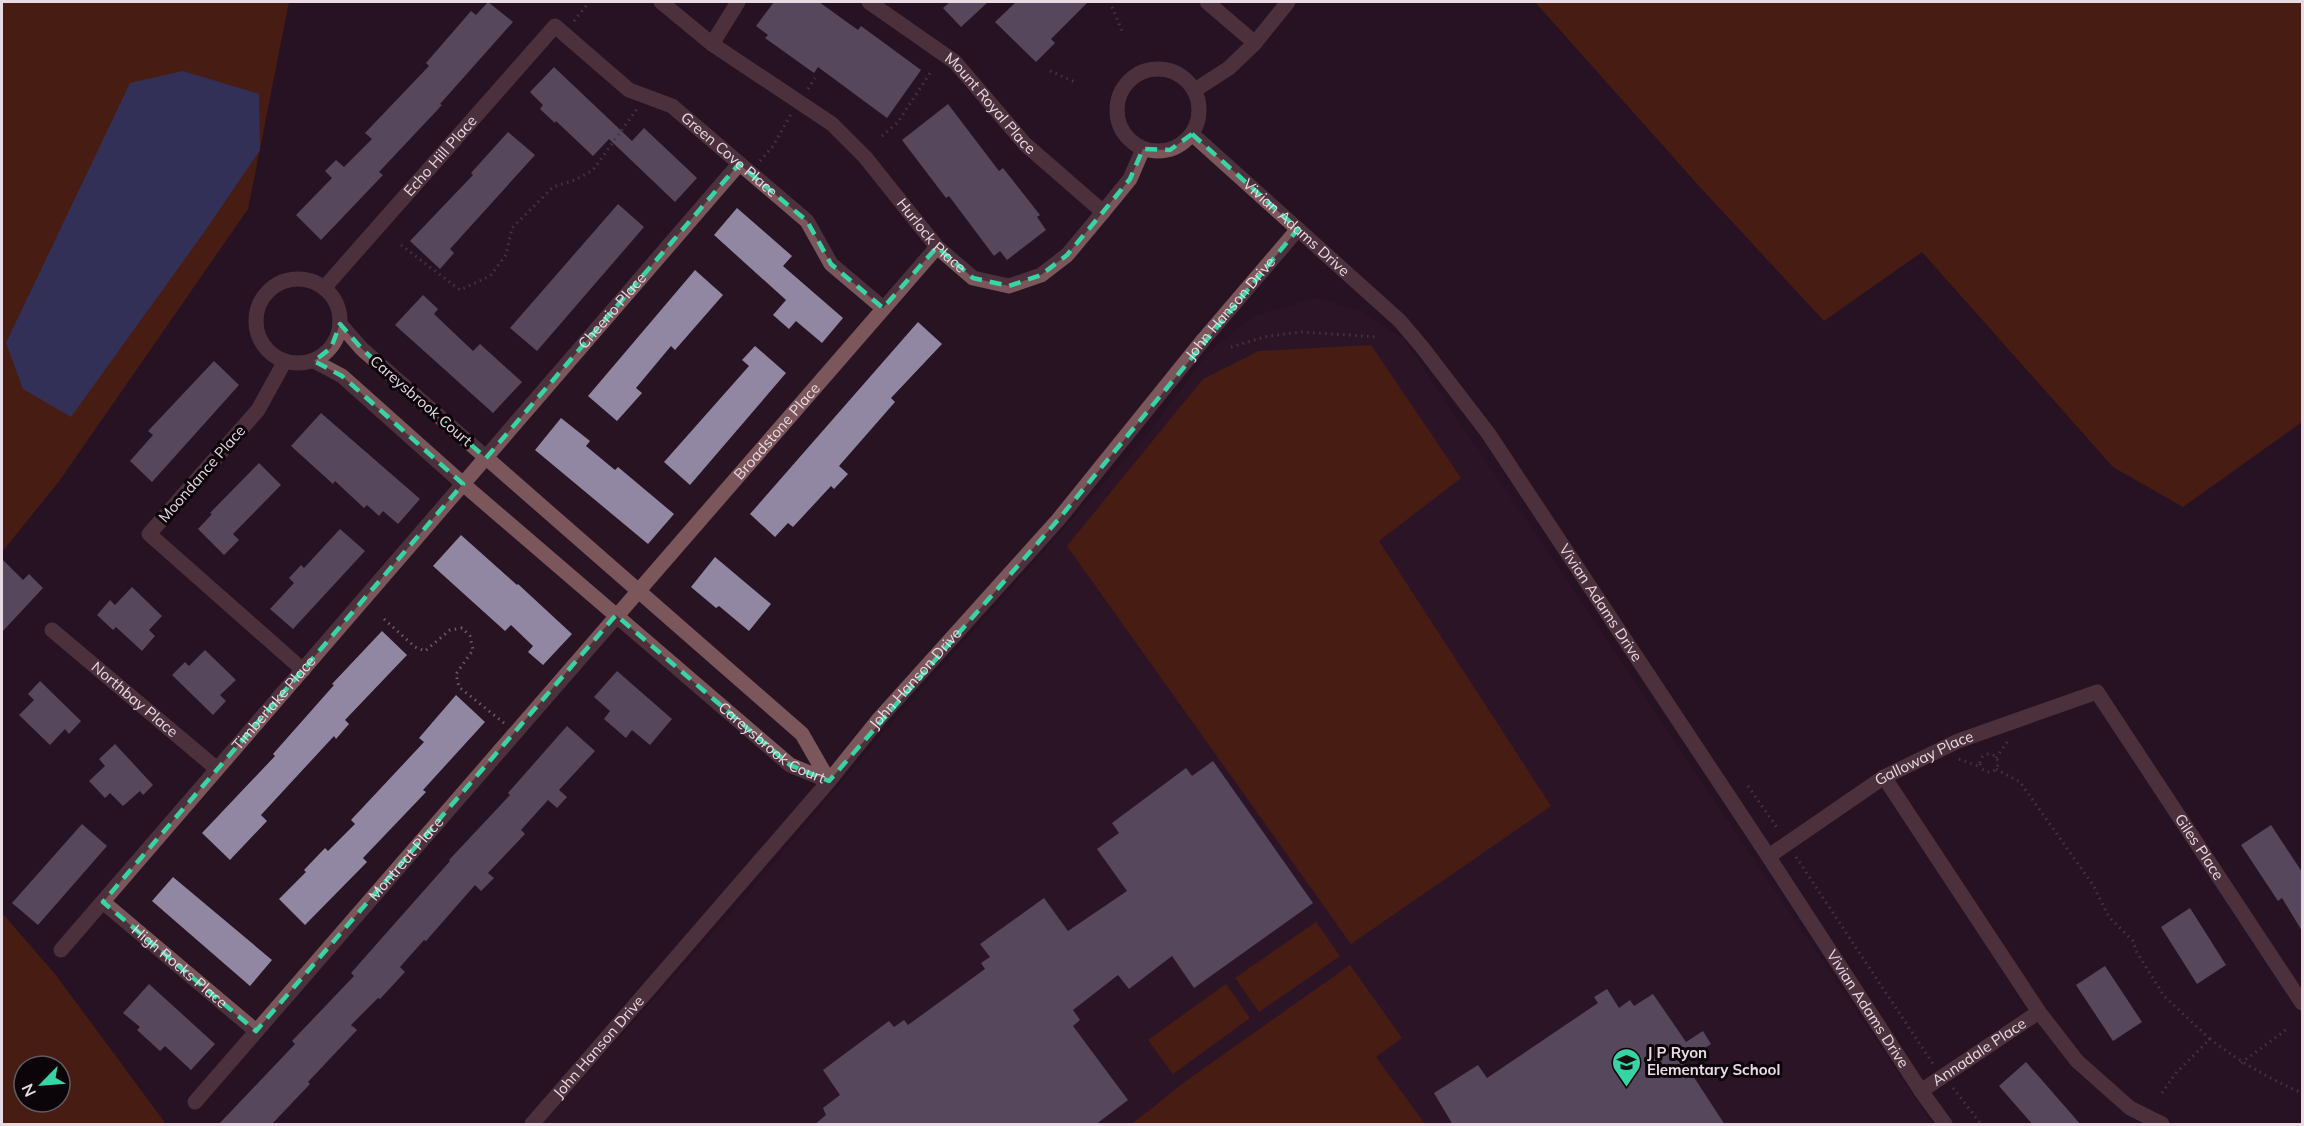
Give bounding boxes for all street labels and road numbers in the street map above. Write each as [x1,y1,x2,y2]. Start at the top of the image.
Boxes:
street label: Mount Royal Place [941,48,1040,158]
street label: Green Cove Place [677,108,782,201]
street label: Echo Hill Place [399,111,481,200]
street label: Vivian Adams Drive [1239,174,1354,280]
street label: Hurlock Place [893,194,970,277]
street label: John Hanson Drive [1181,253,1279,364]
street label: Cheerio Place [574,269,650,353]
street label: Careysbrook Court [366,351,476,450]
street label: Broadstone Place [729,379,824,483]
street label: Moondance Place [154,421,249,526]
street label: Vivian Adams Drive [1555,540,1647,665]
street label: John Hanson Drive [865,624,965,732]
street label: Timberlake Place [228,652,319,754]
street label: Northbay Place [88,657,182,741]
street label: Careysbrook Court [715,698,828,788]
street label: Galloway Place [1871,726,1976,790]
street label: Giles Place [2171,810,2228,884]
street label: Montreat Place [364,813,447,904]
street label: High Rocks Place [128,920,232,1012]
street label: Vivian Adams Drive [1823,946,1913,1071]
street label: John Hanson Drive [549,991,648,1102]
street label: Annadale Place [1928,1013,2030,1090]

